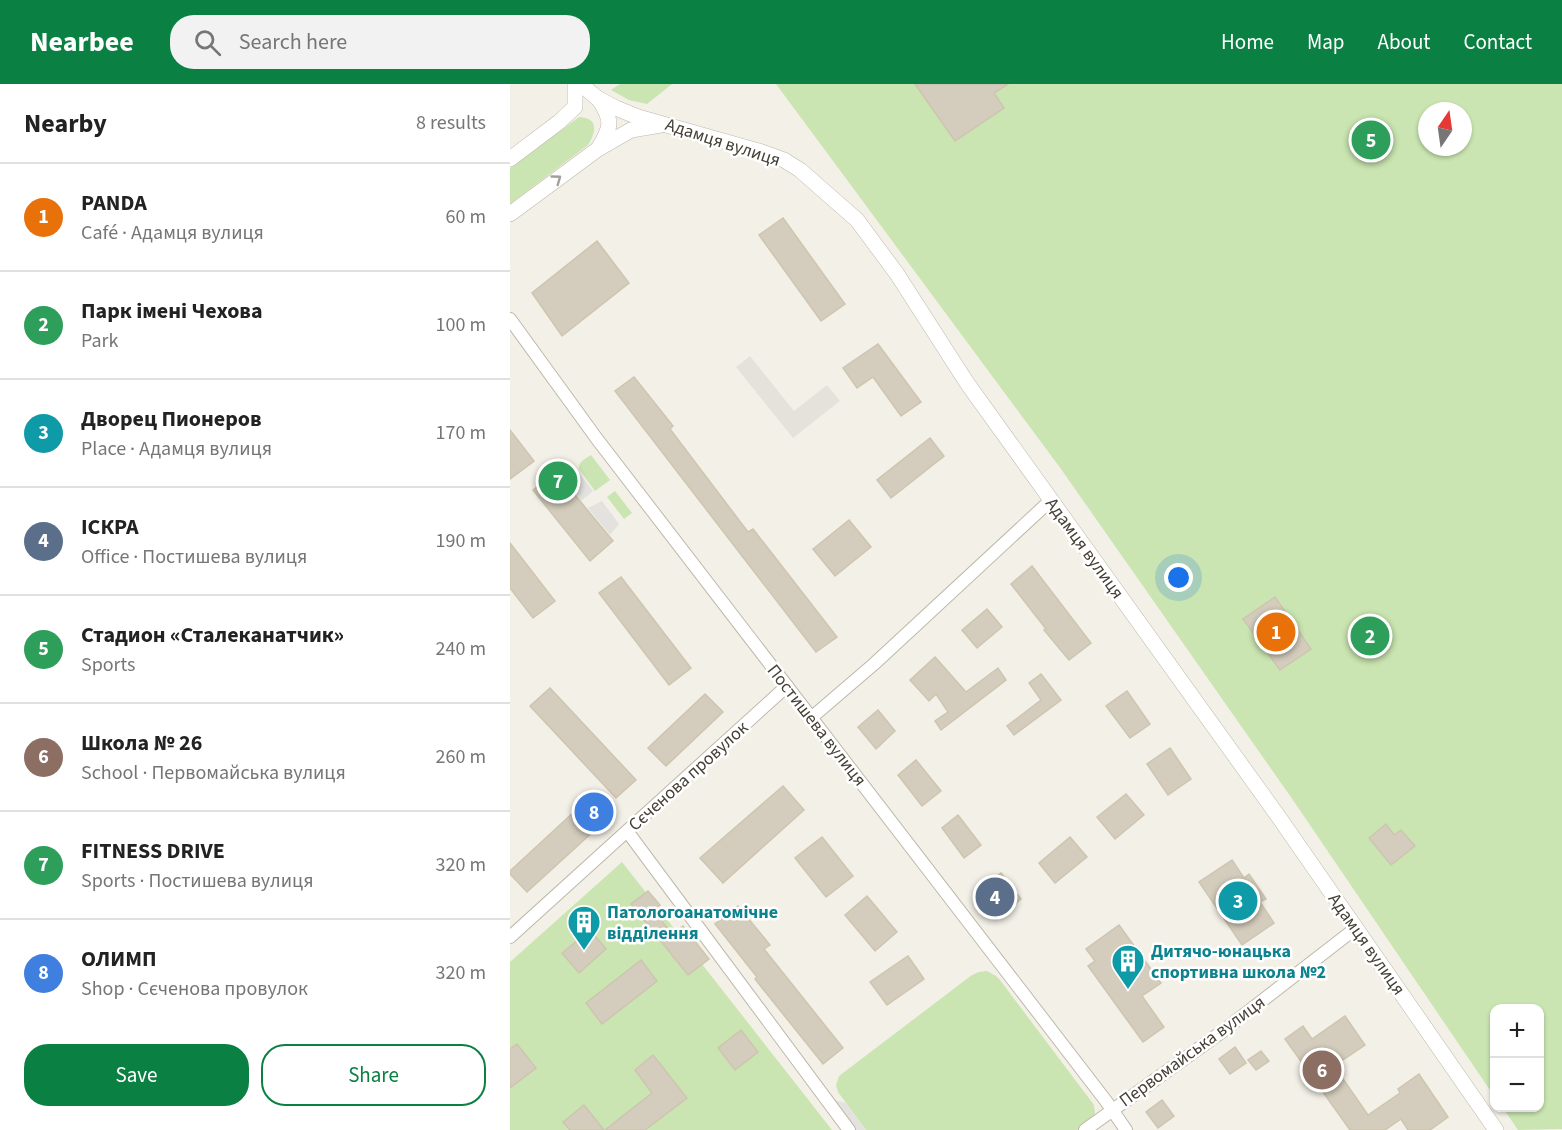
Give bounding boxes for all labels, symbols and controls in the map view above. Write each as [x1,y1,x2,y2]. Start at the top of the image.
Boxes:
search box [170,15,590,69]
text: Nearbee [30,22,134,62]
icon: search [191,26,224,59]
text: Search here [239,26,347,58]
text: Home [1221,27,1274,57]
text: Map [1307,27,1345,57]
text: About [1378,27,1430,57]
text: Contact [1463,27,1532,57]
north arrow [1418,102,1472,156]
text: Nearby [24,105,107,142]
text: 8 results [416,109,486,137]
street label: Адамця вулиця [662,112,784,173]
pin: 5 [1352,118,1390,162]
one-way arrow [551,175,562,186]
text: PANDA [81,187,147,219]
text: 1 [38,203,49,231]
text: 60 m [446,203,486,231]
text: Café · Адамця вулиця [81,219,264,247]
text: Парк імені Чехова [81,295,263,327]
text: 2 [38,311,49,339]
text: 100 m [436,311,486,339]
text: Park [81,327,118,355]
text: Дворец Пионеров [81,403,262,435]
text: 3 [38,419,49,447]
text: 170 m [436,419,486,447]
text: Place · Адамця вулиця [81,435,272,463]
pin: 7 [538,458,578,504]
street label: Адамця вулиця [1039,493,1130,604]
text: ІСКРА [81,511,139,543]
text: 4 [38,527,49,555]
text: 190 m [436,527,486,555]
text: Office · Постишева вулиця [81,543,307,571]
your location [1164,563,1193,592]
pin: 1 [1256,610,1296,654]
pin: 2 [1350,614,1390,658]
text: Стадион «Сталеканатчик» [81,619,344,651]
text: 5 [38,635,49,663]
text: 240 m [436,635,486,663]
text: Sports [81,651,136,679]
street label: Постишева вулиця [761,659,872,792]
street label: Сєченова провулок [623,716,754,837]
text: Школа № 26 [81,727,202,759]
text: 6 [38,743,49,771]
text: 260 m [436,743,486,771]
text: School · Первомайська вулиця [81,759,346,787]
pin: 8 [574,790,614,834]
text: FITNESS DRIVE [81,835,225,867]
text: 7 [38,851,49,879]
text: 320 m [436,851,486,879]
text: Sports · Постишева вулиця [81,867,313,895]
pin: 4 [976,874,1014,920]
pin: 3 [1218,878,1258,924]
street label: Адамця вулиця [1322,888,1411,1000]
place label: Патологоанатомічне відділення [607,900,778,946]
building icon: Патологоанатомічне відділення [566,904,602,951]
place label: Дитячо-юнацька спортивна школа №2 [1151,939,1326,985]
text: ОЛИМП [81,943,157,975]
building icon: Дитячо-юнацька спортивна школа №2 [1110,943,1146,990]
text: 8 [38,959,49,987]
text: 320 m [436,959,486,987]
text: Shop · Сєченова провулок [81,975,308,1003]
street label: Первомайська вулиця [1114,990,1270,1113]
map controls [1490,1004,1544,1112]
button: + [1490,1004,1544,1058]
button: Save [24,1044,249,1106]
button: Share [261,1044,486,1106]
pin: 6 [1302,1048,1342,1092]
button: − [1490,1058,1544,1112]

